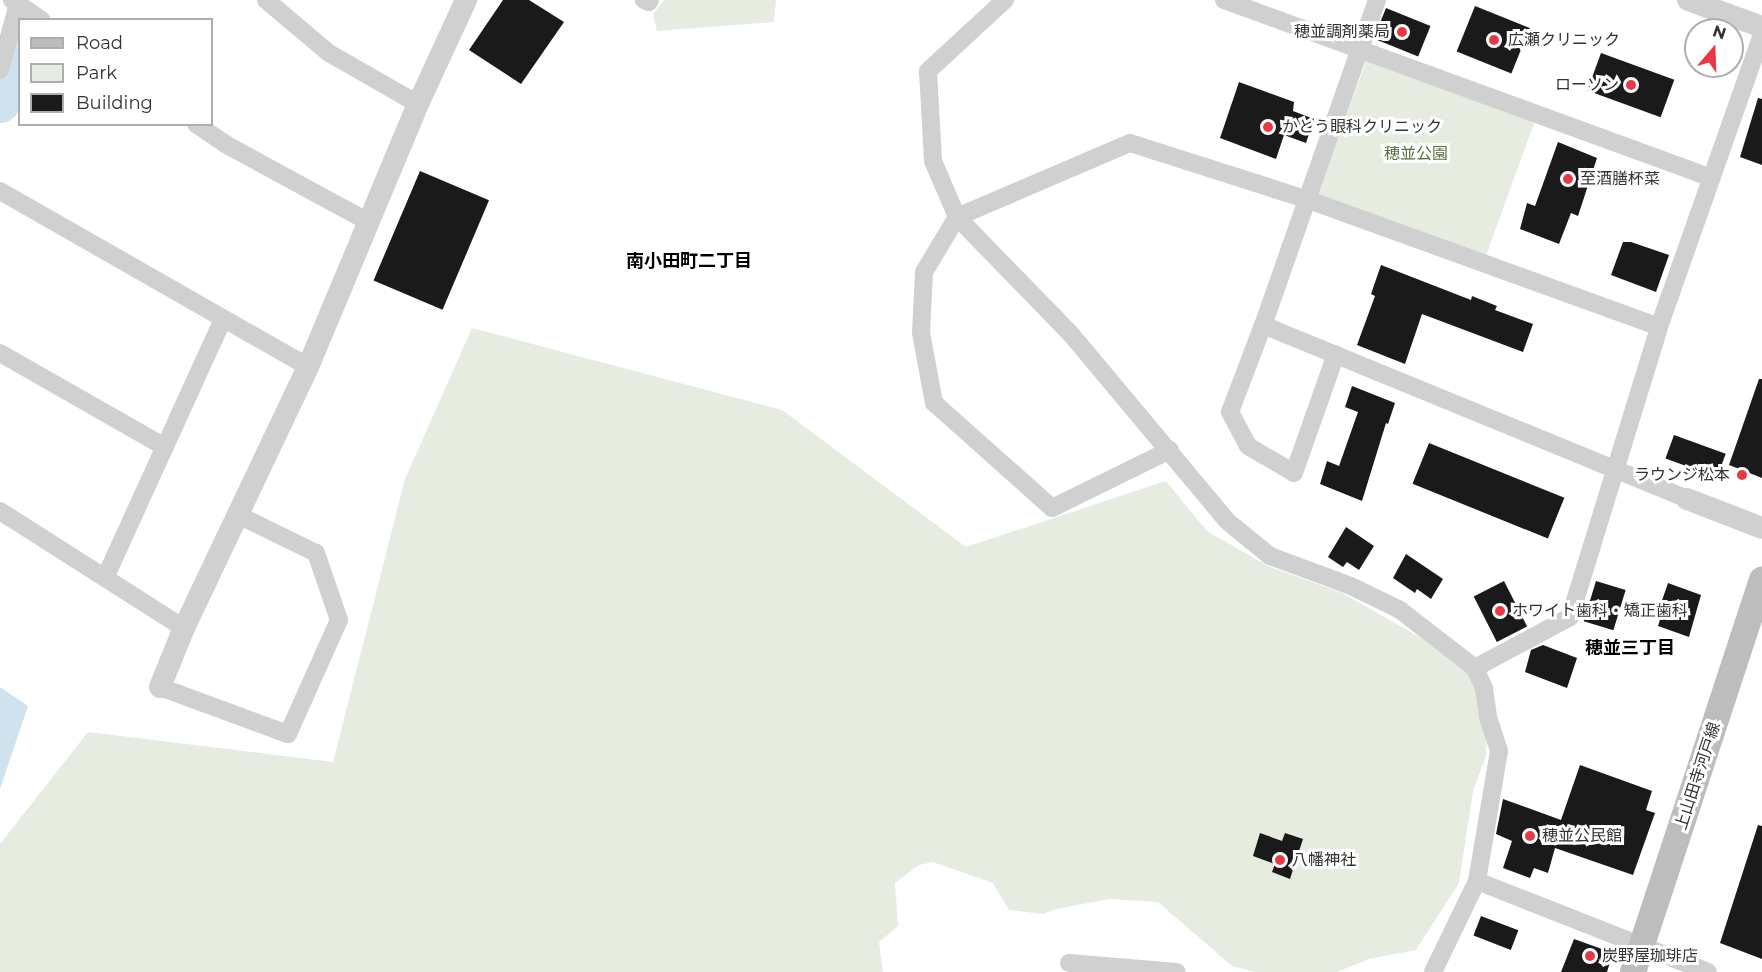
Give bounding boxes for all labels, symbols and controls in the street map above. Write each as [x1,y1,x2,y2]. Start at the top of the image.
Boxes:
legend [18,18,213,126]
north arrow [1684,18,1744,78]
text: N [1710,21,1729,43]
place label: 穂並調剤薬局 [1294,22,1390,42]
marker: 穂並調剤薬局 [1395,25,1409,39]
place label: 広瀬クリニック [1508,30,1620,50]
marker: 広瀬クリニック [1485,31,1503,49]
text: Road [76,32,123,54]
text: Park [76,62,117,84]
place label: ローソン [1555,75,1619,95]
marker: ローソン [1624,78,1638,92]
text: Building [76,92,153,114]
place label: かとう眼科クリニック [1282,117,1442,137]
marker: かとう眼科クリニック [1259,118,1277,136]
park label: 穂並公園 [1384,144,1448,164]
place label: 至酒膳杯菜 [1580,169,1660,189]
marker: 至酒膳杯菜 [1561,172,1575,186]
district label: 南小田町二丁目 [626,250,752,272]
place label: ラウンジ松本 [1634,465,1730,485]
marker: ラウンジ松本 [1735,468,1749,482]
place label: ホワイト歯科・矯正歯科 [1512,601,1688,621]
marker: ホワイト歯科・矯正歯科 [1493,604,1507,618]
district label: 穂並三丁目 [1585,637,1675,659]
street label: 上山田寺河戸線 [1672,720,1724,832]
place label: 穂並公民館 [1542,826,1622,846]
marker: 穂並公民館 [1523,829,1537,843]
place label: 八幡神社 [1292,850,1356,870]
marker: 八幡神社 [1273,853,1287,867]
place label: 炭野屋珈琲店 [1602,946,1698,966]
marker: 炭野屋珈琲店 [1583,949,1597,963]

